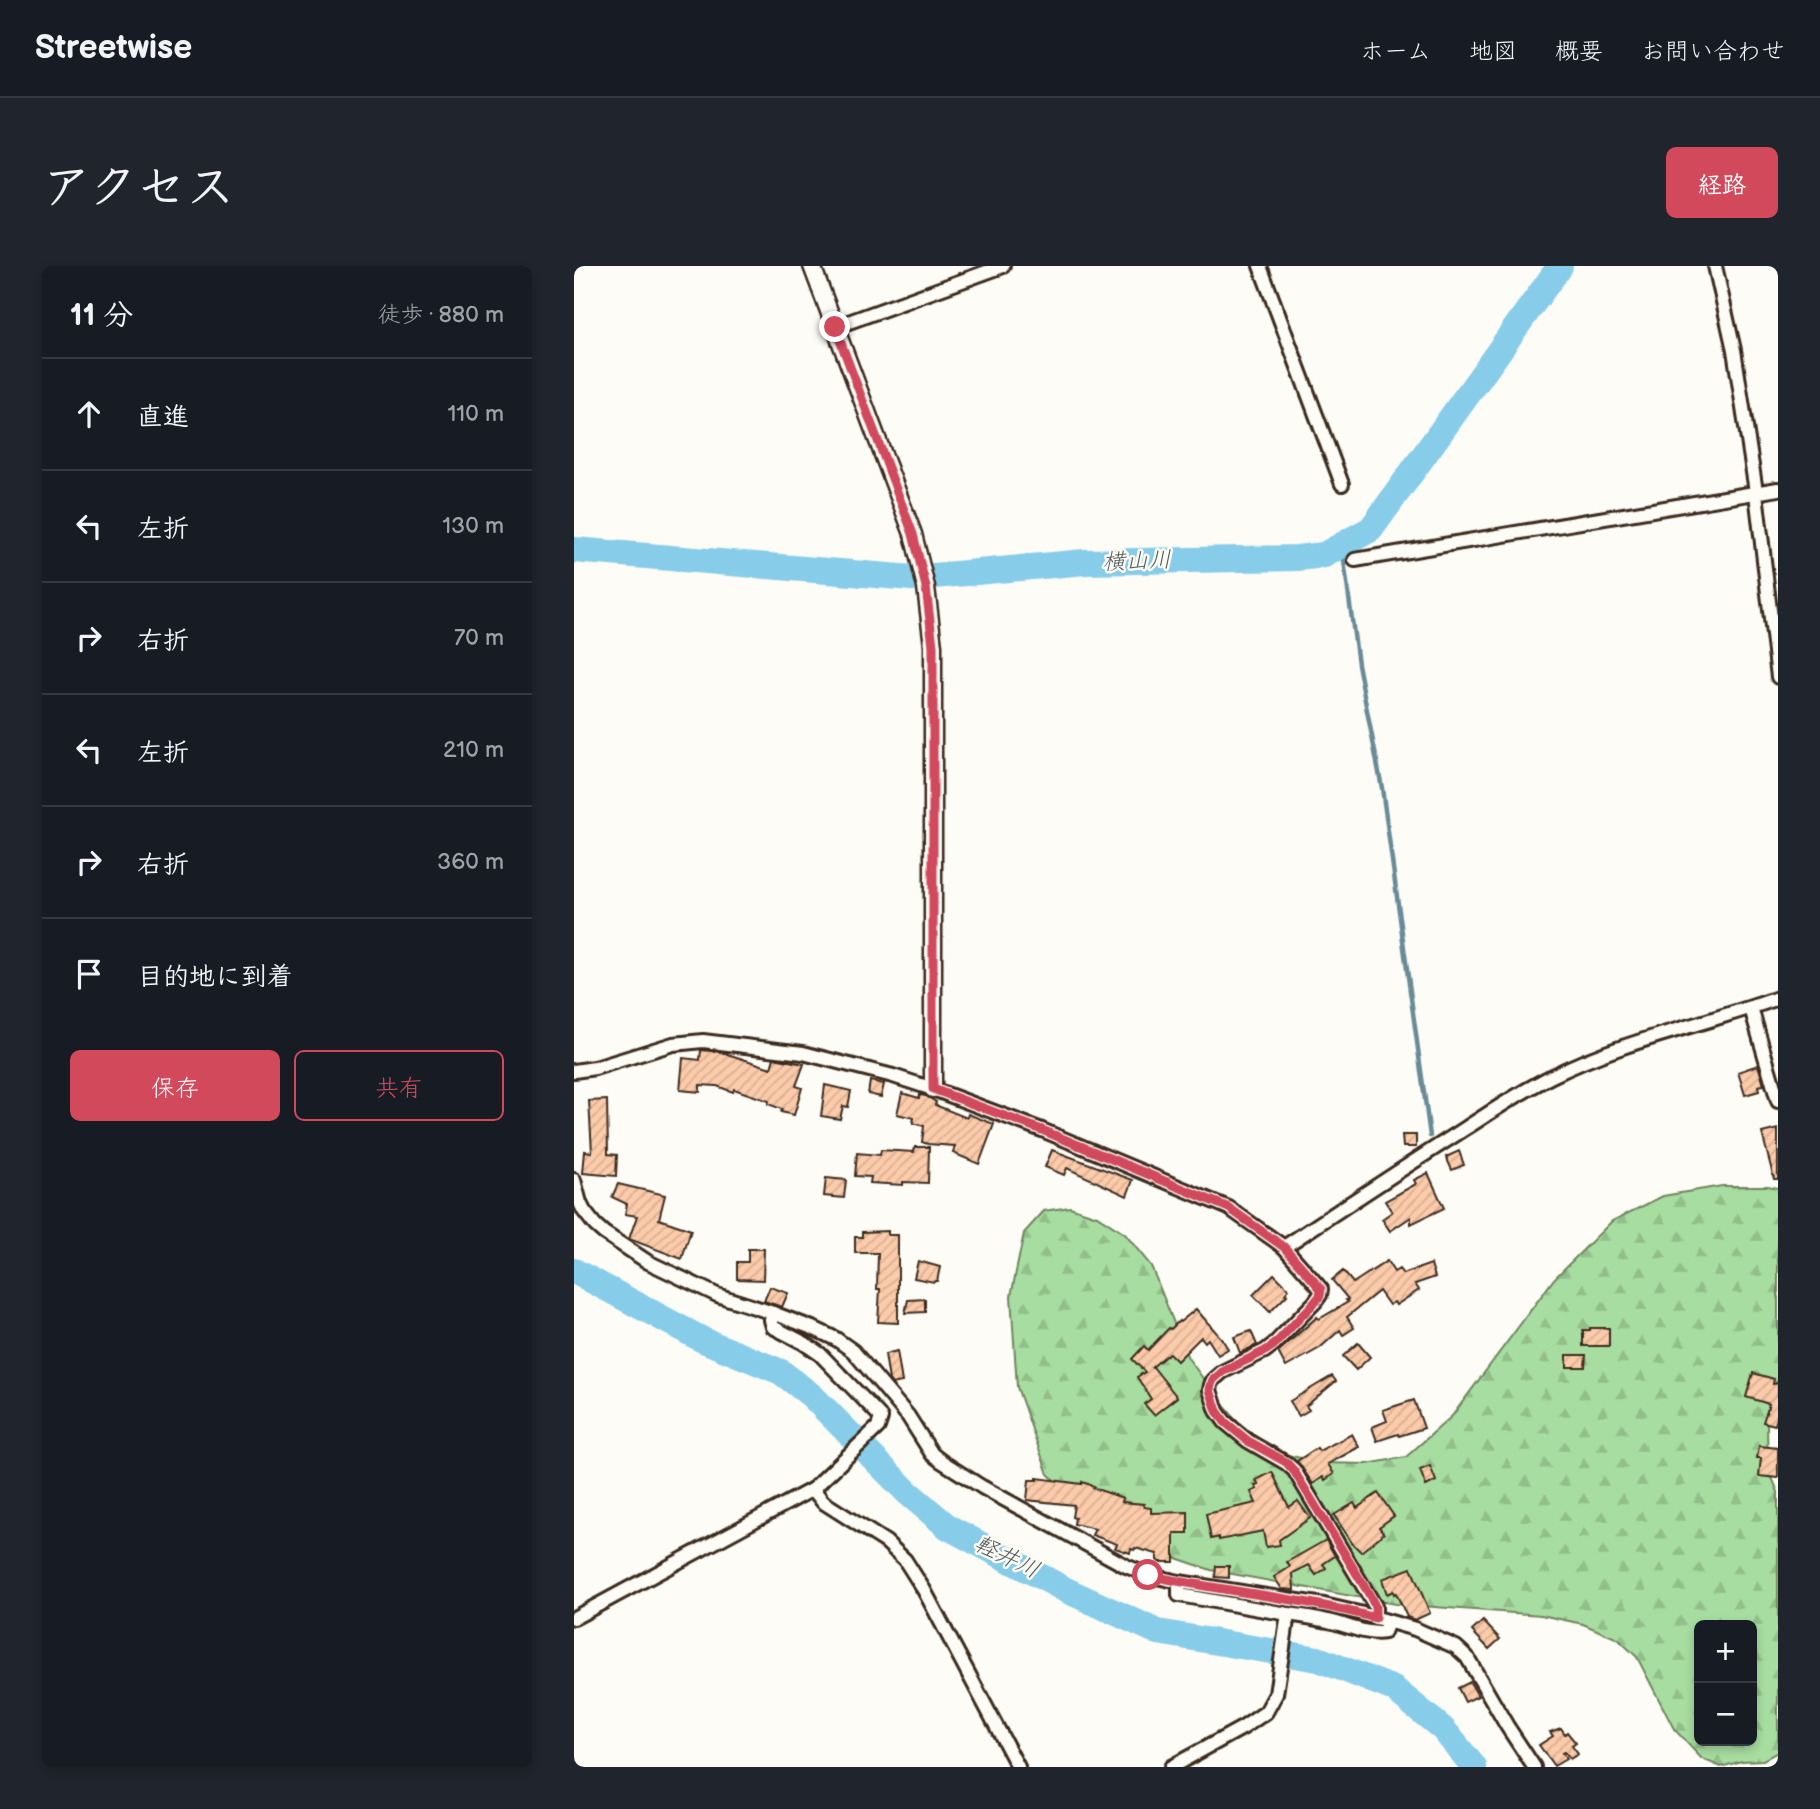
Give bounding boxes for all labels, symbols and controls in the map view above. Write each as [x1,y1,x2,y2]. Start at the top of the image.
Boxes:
text: Streetwise [35,28,192,68]
text: ホーム [1360,37,1431,66]
text: 地図 [1469,37,1517,66]
text: 概要 [1555,37,1603,66]
text: お問い合わせ [1641,37,1785,66]
button: 経路 [1666,147,1778,218]
text: アクセス [42,159,235,218]
text: 11 分 [70,298,133,334]
text: 徒歩 · 880 m [377,301,504,329]
route end [819,311,850,342]
icon: ahead [70,395,108,433]
text: 110 m [447,400,504,428]
text: 直進 [137,402,189,433]
icon: left [70,507,108,545]
text: 130 m [442,512,504,540]
text: 左折 [137,514,189,545]
water label: 横山川 [1102,546,1172,576]
icon: right [70,619,108,657]
text: 70 m [454,624,504,652]
text: 右折 [137,626,189,657]
icon: left [70,731,108,769]
text: 210 m [443,736,504,764]
text: 左折 [137,738,189,769]
icon: right [70,843,108,881]
text: 360 m [437,848,504,876]
text: 右折 [137,850,189,881]
icon: arrive [70,955,108,993]
text: 目的地に到着 [137,962,293,993]
button: 保存 [70,1050,280,1121]
button: 共有 [294,1050,504,1121]
water label: 軽井川 [970,1529,1044,1585]
route start [1132,1559,1163,1590]
map controls [1694,1620,1757,1746]
button: + [1694,1620,1757,1683]
button: − [1694,1683,1757,1746]

